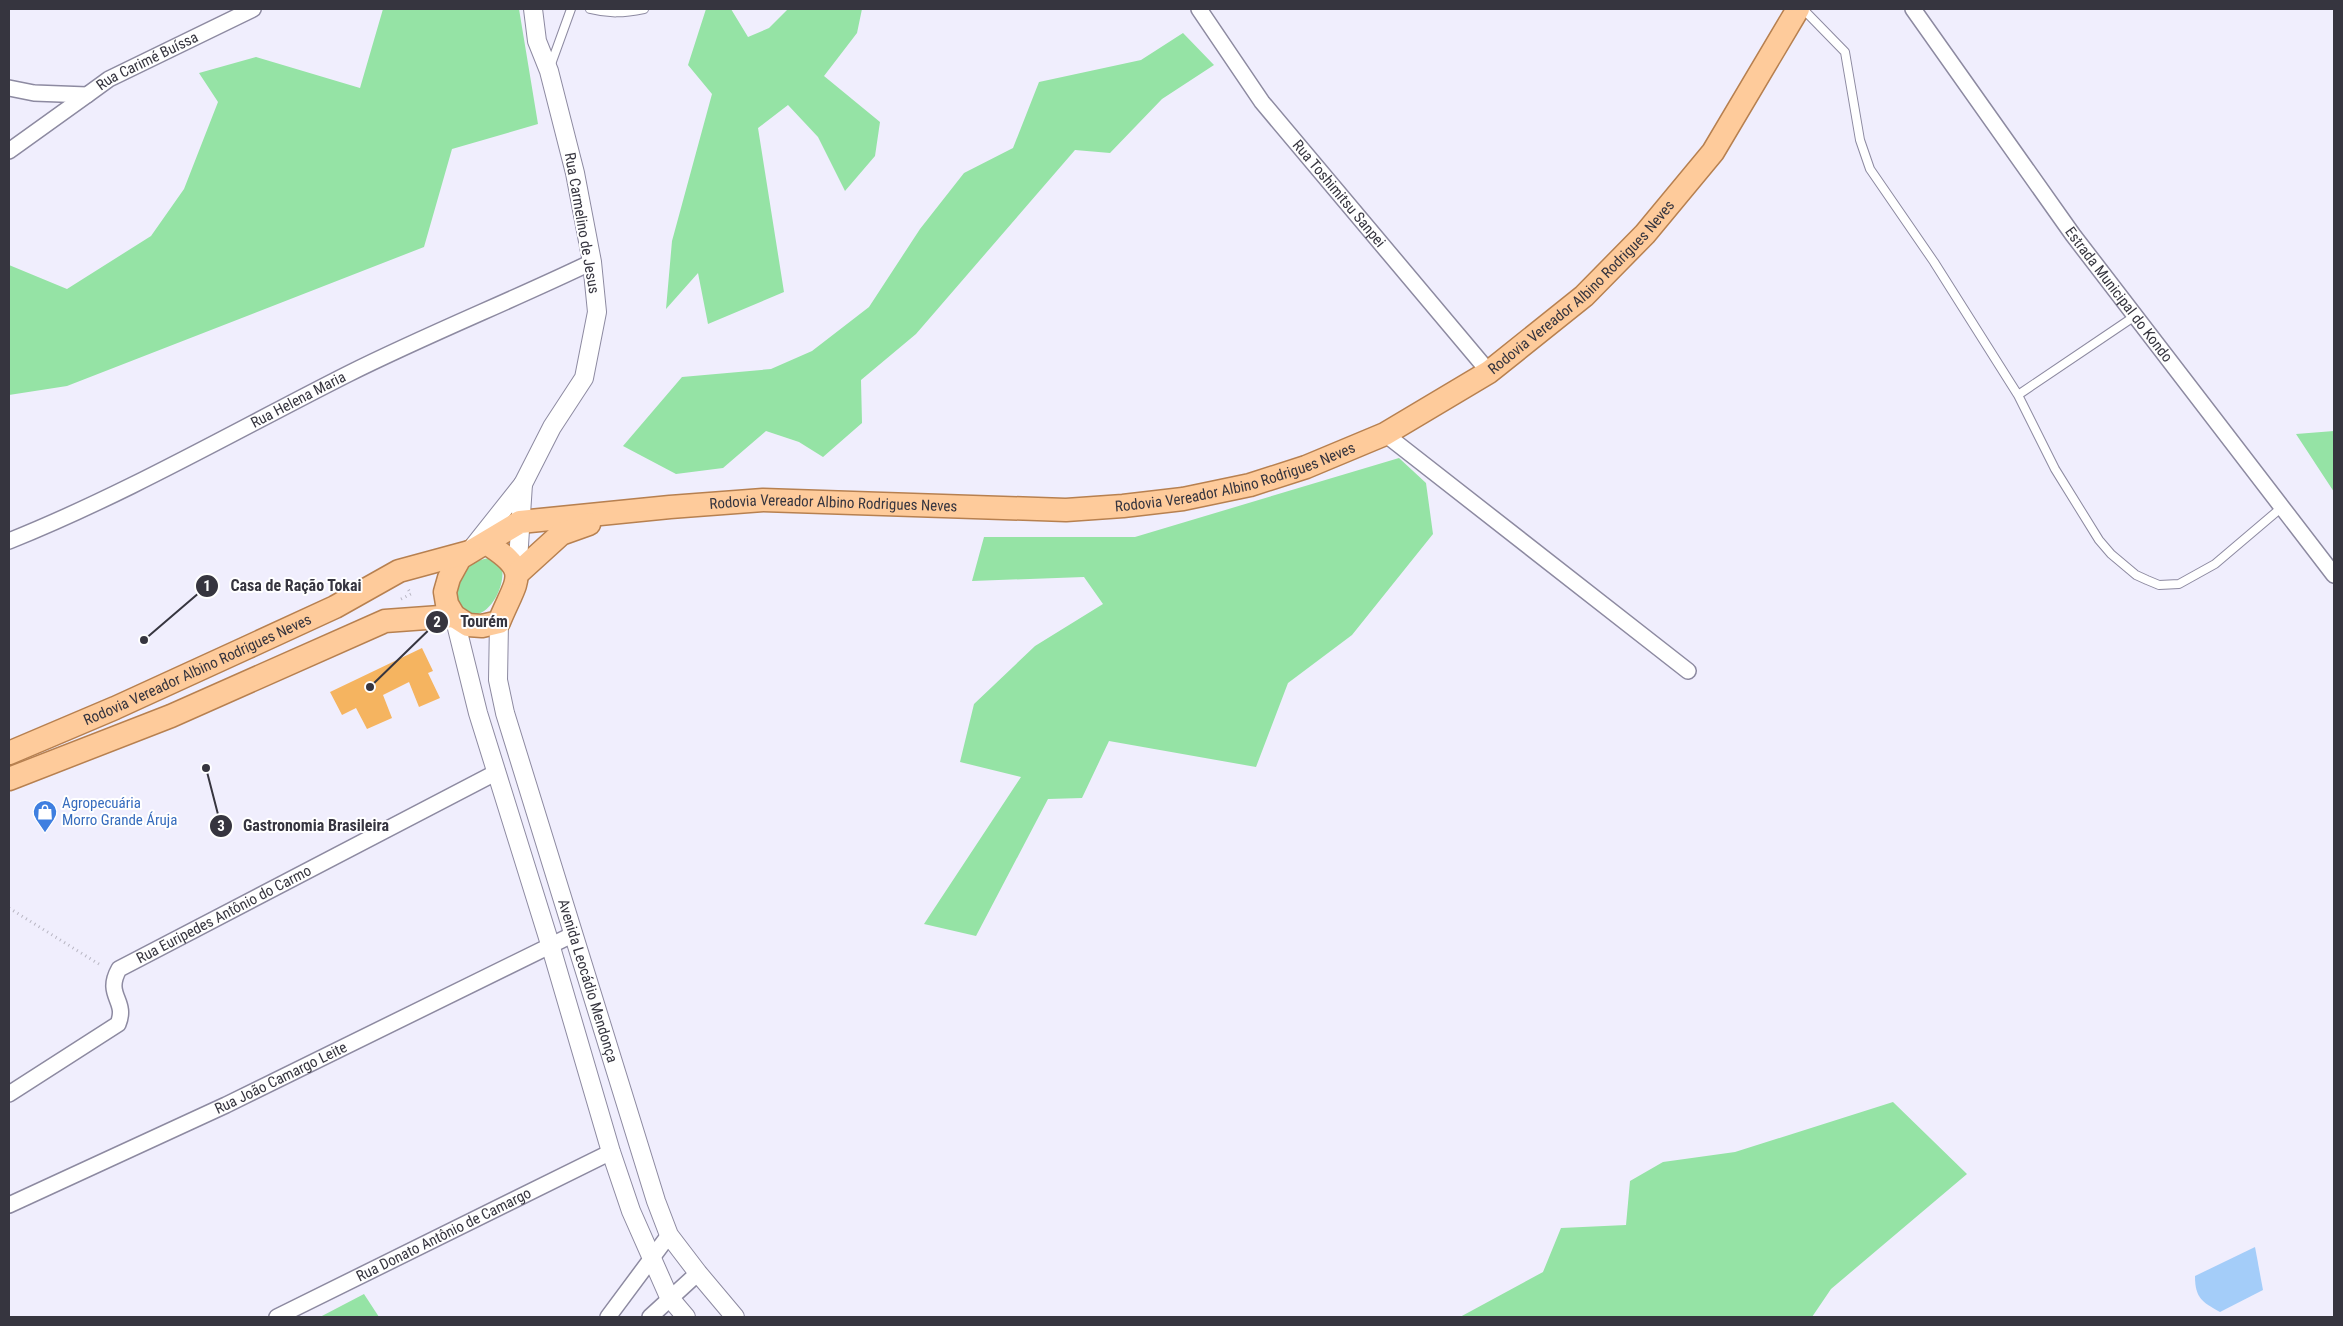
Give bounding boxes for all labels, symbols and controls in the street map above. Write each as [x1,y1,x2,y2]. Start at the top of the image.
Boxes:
street label: Rua Carimé Buíssa [93,28,201,94]
street label: Rua Toshimitsu Sanpei [1289,136,1389,251]
street label: Rua Carmelino de Jesus [561,151,603,295]
street label: Rodovia Vereador Albino Rodrigues Neves [1485,196,1678,378]
street label: Estrada Municipal do Kondo [2061,223,2176,366]
street label: Rua Helena Maria [248,368,349,432]
street label: Rodovia Vereador Albino Rodrigues Neves [1114,438,1358,516]
street label: Rodovia Vereador Albino Rodrigues Neves [709,491,958,515]
callout: Casa de Ração Tokai [195,570,372,601]
text: Casa de Ração Tokai [230,576,362,595]
text: 1 [203,577,211,595]
callout: Tourém [425,606,517,637]
street label: Rodovia Vereador Albino Rodrigues Neves [81,610,314,729]
text: Tourém [460,612,508,631]
text: 2 [433,613,441,631]
place label: Agropecuária Morro Grande Áruja [62,794,177,829]
shop icon: Agropecuária Morro Grande Áruja [32,799,58,833]
callout: Gastronomia Brasileira [208,810,399,841]
text: Gastronomia Brasileira [243,816,390,835]
text: 3 [217,817,225,835]
street label: Rua Euripedes Antônio do Carmo [133,861,314,967]
street label: Avenida Leocádio Mendonça [554,897,622,1065]
street label: Rua João Camargo Leite [212,1038,350,1118]
street label: Rua Donato Antônio de Camargo [353,1184,534,1285]

